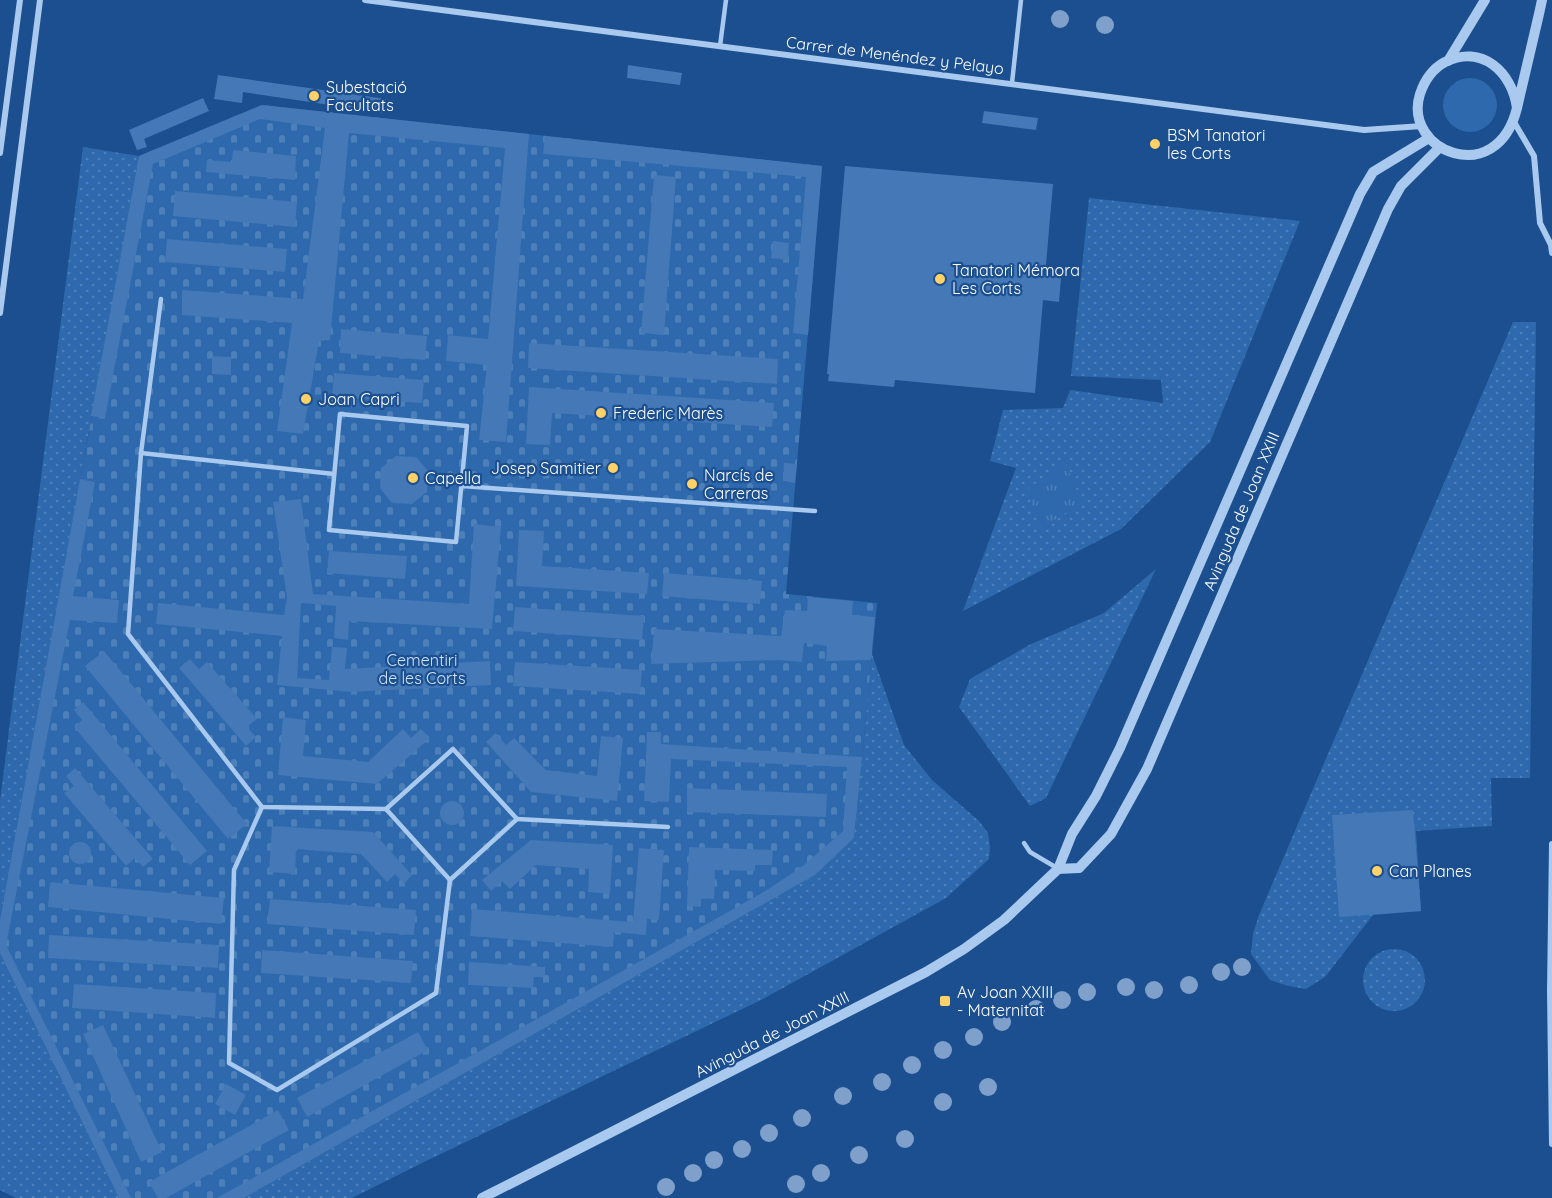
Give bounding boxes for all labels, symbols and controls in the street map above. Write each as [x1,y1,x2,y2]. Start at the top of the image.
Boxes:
street label: Carrer de Menéndez y Pelayo [785,32,1005,78]
place label: Subestació Facultats [326,77,407,115]
marker: Subestació Facultats [307,89,321,103]
place label: BSM Tanatori les Corts [1167,125,1265,163]
marker: BSM Tanatori les Corts [1148,137,1162,151]
place label: Tanatori Mémora Les Corts [952,260,1080,298]
marker: Tanatori Mémora Les Corts [933,272,947,286]
place label: Joan Capri [318,389,400,409]
marker: Joan Capri [299,392,313,406]
place label: Frederic Marès [613,403,723,423]
marker: Frederic Marès [594,406,608,420]
street label: Avinguda de Joan XXIII [1199,429,1283,593]
place label: Josep Samitier [491,458,601,478]
marker: Josep Samitier [606,461,620,475]
place label: Narcís de Carreras [704,465,773,503]
place label: Capella [425,468,481,488]
marker: Capella [406,471,420,485]
marker: Narcís de Carreras [685,477,699,491]
park label: Cementiri de les Corts [378,650,466,688]
place label: Can Planes [1389,861,1471,881]
marker: Can Planes [1370,864,1384,878]
place label: Av Joan XXIII - Maternitat [957,982,1053,1020]
street label: Avinguda de Joan XXIII [692,986,852,1082]
marker: Av Joan XXIII - Maternitat [938,994,952,1008]

